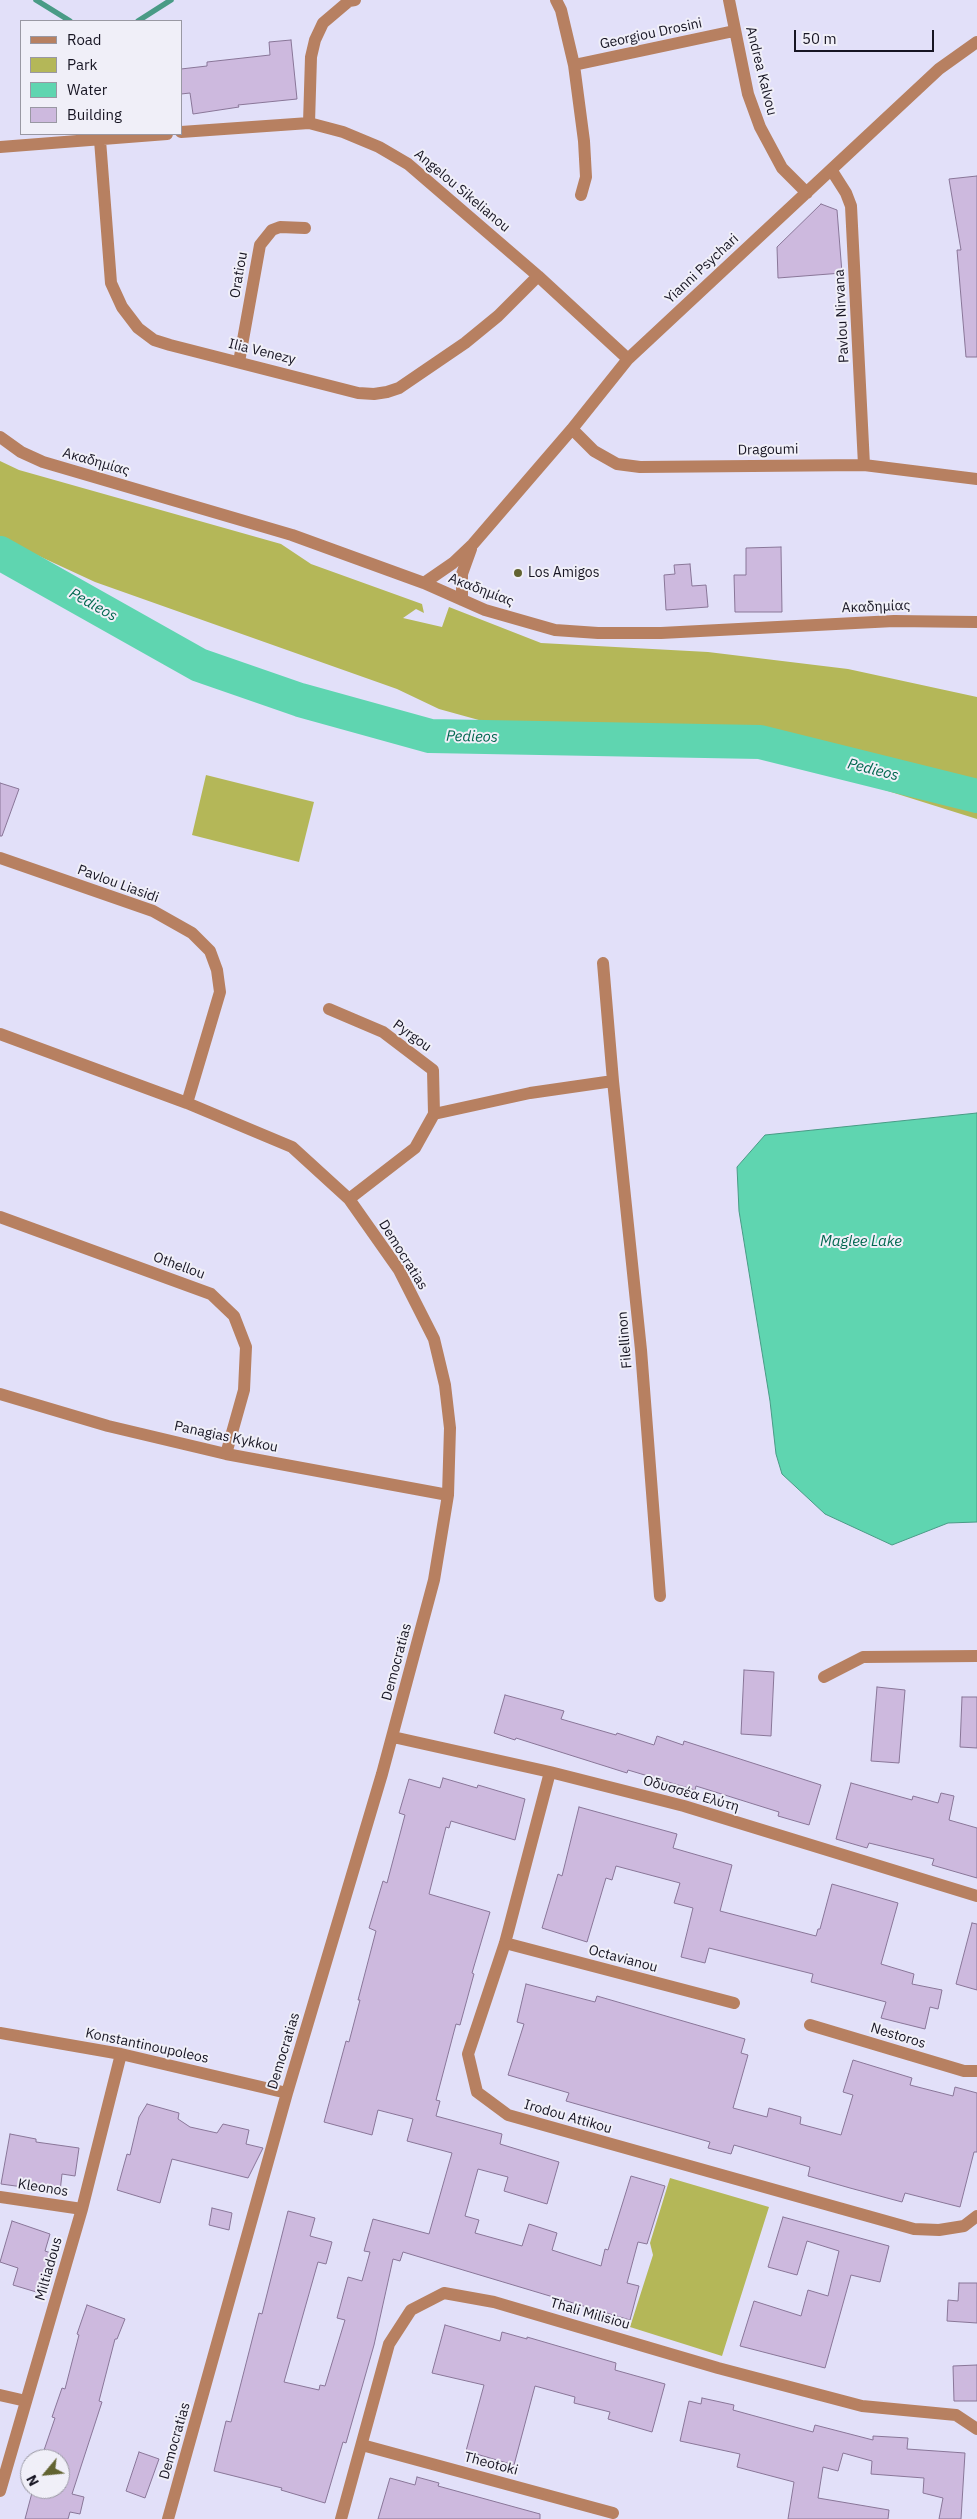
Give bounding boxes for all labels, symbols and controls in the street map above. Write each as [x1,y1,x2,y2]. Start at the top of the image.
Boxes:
street label: Georgiou Drosini [598,15,704,53]
legend [20,20,182,135]
scale bar [797,20,937,52]
street label: Andrea Kalvou [742,25,780,117]
text: 50 m [802,29,837,48]
text: Road [67,30,102,49]
text: Park [67,55,97,74]
text: Water [67,80,107,99]
text: Building [67,105,122,124]
street label: Angelou Sikelianou [411,146,513,236]
street label: Yianni Psychari [662,231,742,307]
street label: Oratiou [227,251,251,299]
street label: Pavlou Nirvana [831,269,853,363]
street label: Ilia Venezy [227,336,297,368]
street label: Dragoumi [737,441,799,459]
street label: Ακαδημίας [61,444,131,480]
place label: Los Amigos [528,565,599,581]
marker: Los Amigos [512,567,524,579]
street label: Ακαδημίας [446,570,516,610]
water label: Pedieos [66,585,120,625]
street label: Ακαδημίας [841,597,911,617]
water label: Pedieos [446,728,498,746]
water label: Pedieos [846,755,900,785]
street label: Pavlou Liasidi [75,861,161,907]
street label: Pyrgou [390,1016,434,1056]
street label: Democratias [375,1217,431,1293]
water label: Maglee Lake [820,1233,902,1251]
street label: Othellou [151,1249,207,1283]
street label: Filellinon [614,1311,636,1369]
street label: Panagias Kykkou [173,1418,279,1456]
street label: Democratias [379,1621,415,1703]
street label: Οδυσσέα Ελύτη [641,1772,741,1816]
street label: Octavianou [587,1942,659,1976]
street label: Democratias [264,2011,304,2091]
street label: Nestoros [868,2020,928,2052]
street label: Konstantinoupoleos [84,2025,210,2067]
street label: Irodou Attikou [522,2096,614,2138]
street label: Kleonos [17,2176,69,2200]
street label: Miltiadous [32,2235,66,2303]
street label: Thali Milisiou [548,2295,632,2333]
street label: Democratias [156,2400,194,2482]
north arrow [20,2449,70,2499]
street label: Theotoki [462,2449,520,2479]
text: N [22,2472,43,2489]

